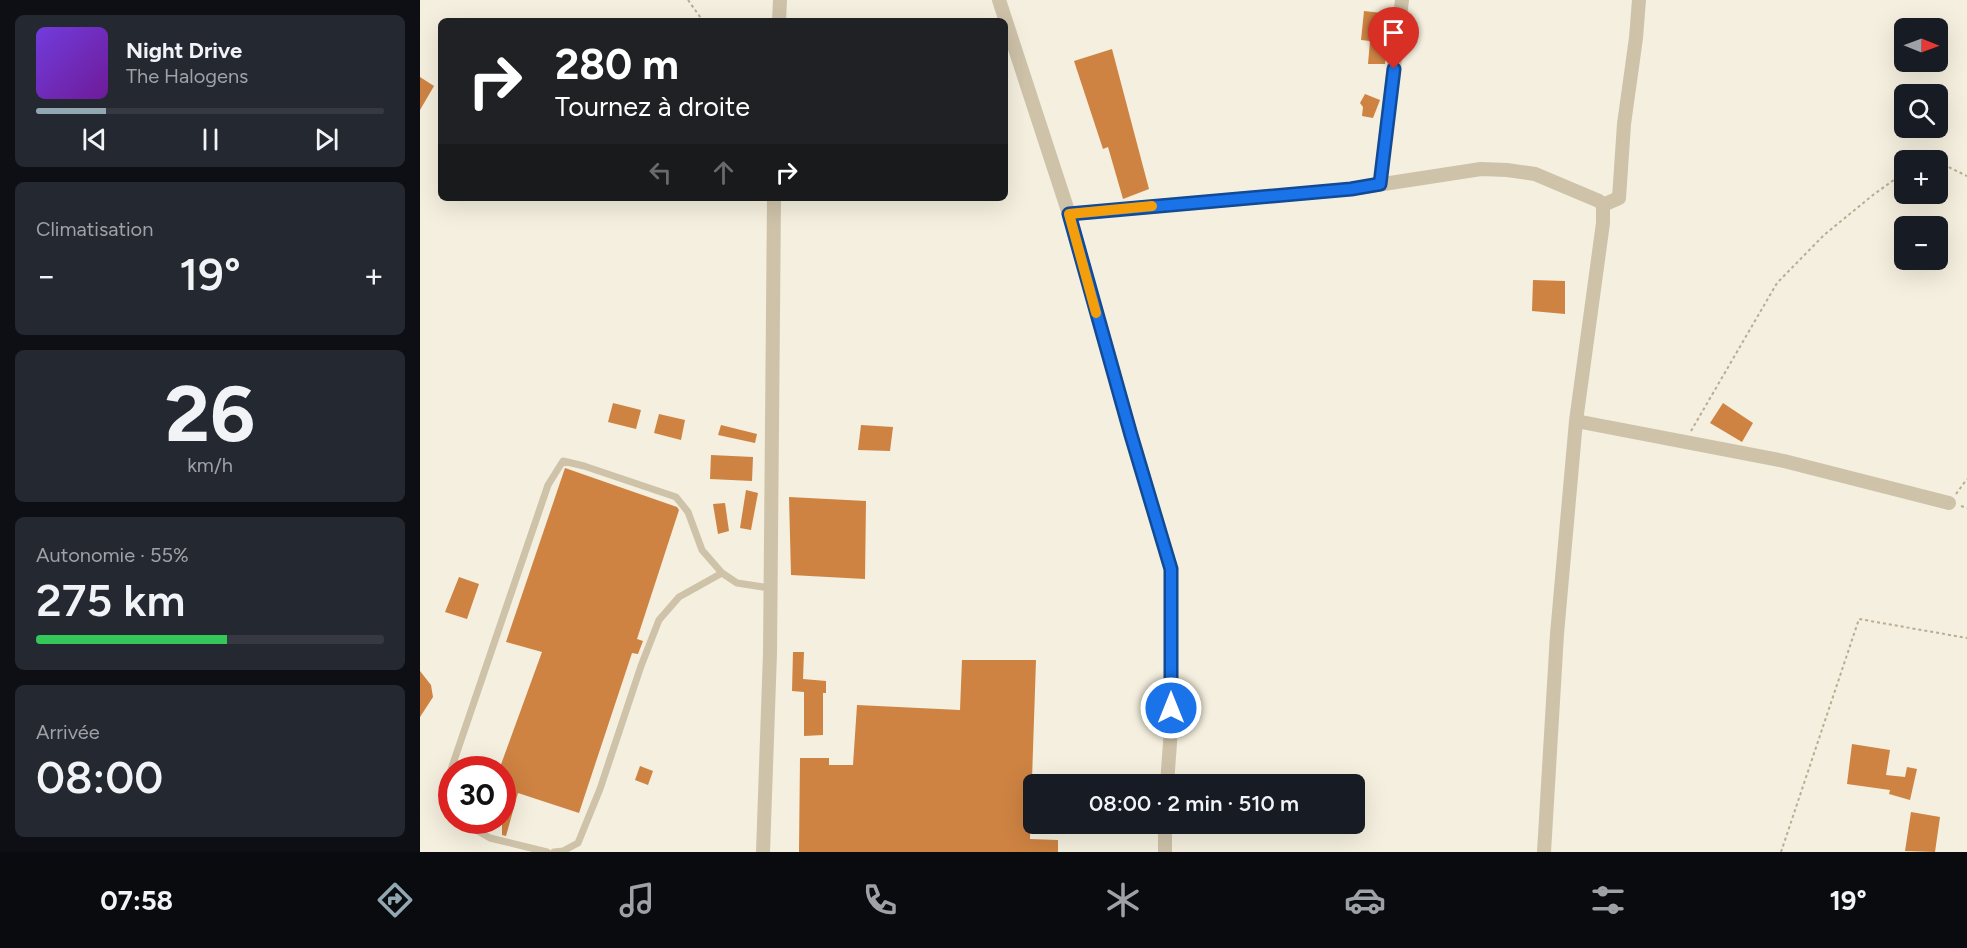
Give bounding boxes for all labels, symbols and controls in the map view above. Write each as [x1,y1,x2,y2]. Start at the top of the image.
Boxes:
pin [1368,7,1419,69]
icon: arrive [1377,16,1410,49]
north arrow [1894,18,1948,72]
map controls [1894,18,1948,270]
text: Night Drive [126,37,242,64]
text: 280 m [555,39,679,90]
icon: right [456,42,534,120]
text: The Halogens [126,64,248,88]
button: search [1894,84,1948,138]
text: Tournez à droite [555,90,750,123]
icon: previous [78,123,111,156]
icon: pause [194,123,227,156]
icon: next [310,123,343,156]
button: + [1894,150,1948,204]
icon: left [644,156,677,189]
icon: ahead [707,156,740,189]
icon: right [770,156,803,189]
button: − [1894,216,1948,270]
text: Climatisation [36,217,153,241]
text: 19° [179,247,241,301]
text: − [36,256,57,295]
text: + [363,256,384,295]
text: 26 [165,367,255,461]
text: km/h [187,453,233,477]
text: Autonomie · 55% [36,543,189,567]
text: 275 km [36,573,185,627]
position arrow [1139,676,1203,740]
text: Arrivée [36,720,100,744]
text: 08:00 [36,750,163,804]
speed limit sign: 30 [438,756,516,834]
text: 08:00 · 2 min · 510 m [1089,790,1299,817]
icon: directions [374,879,416,921]
icon: music [616,879,658,921]
icon: phone [859,879,901,921]
icon: climate [1102,879,1144,921]
icon: car [1344,879,1386,921]
icon: filters [1587,879,1629,921]
text: 07:58 [100,884,173,917]
text: 19° [1829,884,1867,917]

